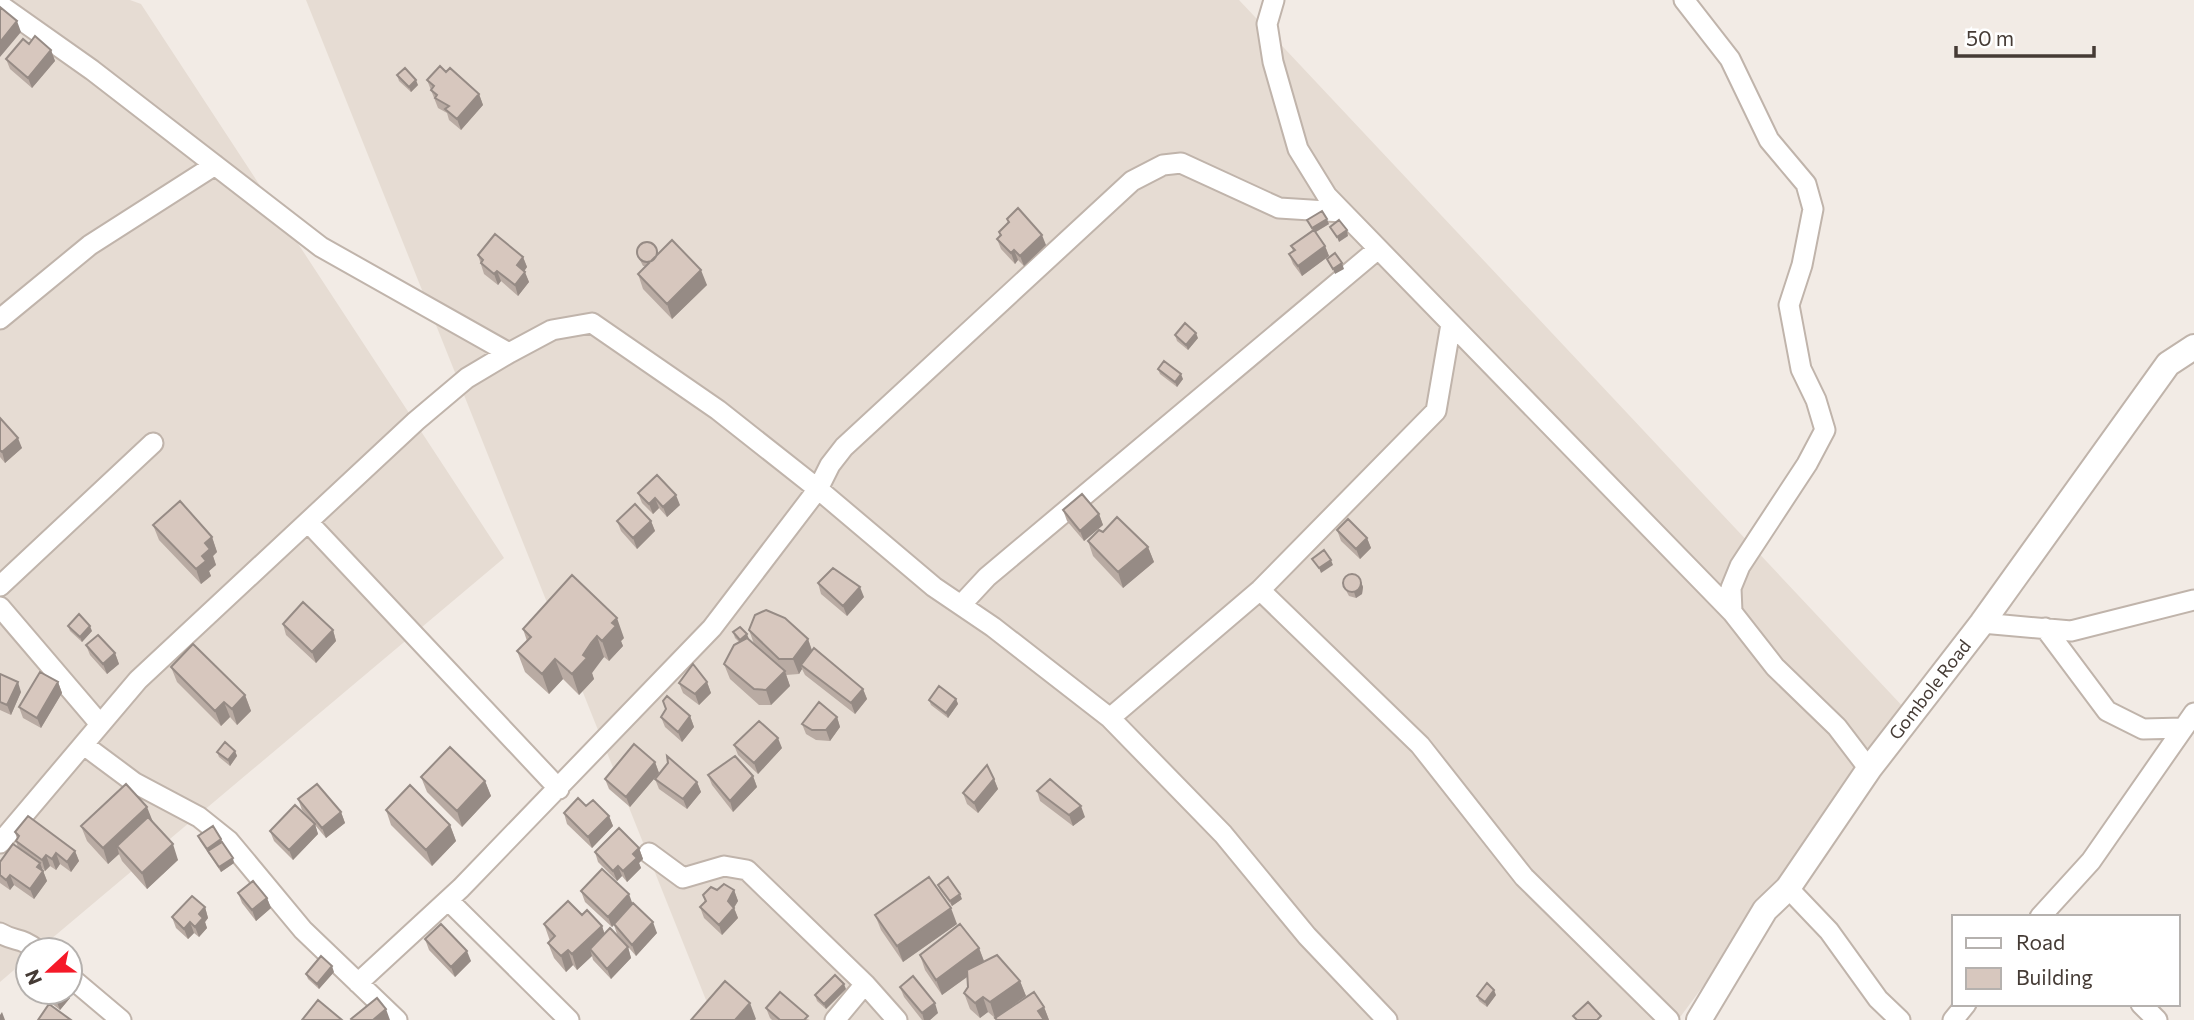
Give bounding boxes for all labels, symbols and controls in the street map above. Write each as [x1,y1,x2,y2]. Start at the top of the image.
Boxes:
scale bar [1956,14,2094,58]
text: 50 m [1966,25,2014,50]
street label: Gombole Road [1884,635,1975,744]
legend [1952,915,2180,1006]
text: Road [2016,929,2065,954]
north arrow [14,936,84,1006]
text: Building [2016,964,2093,989]
text: N [19,967,46,988]

